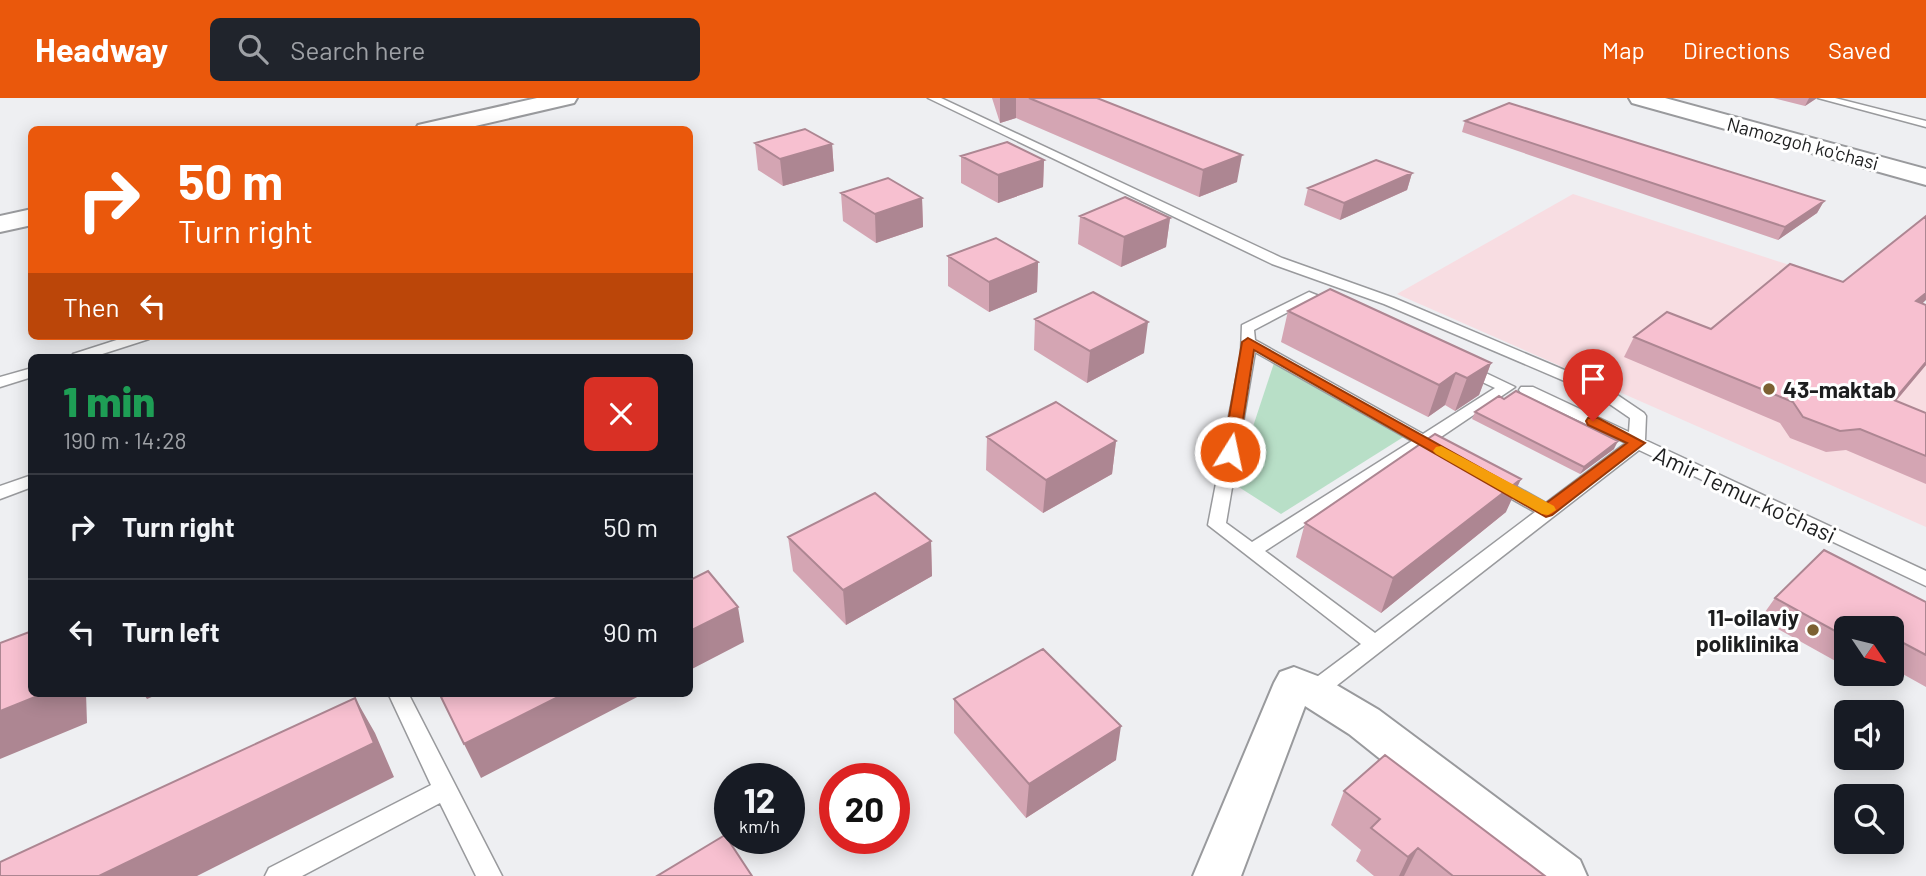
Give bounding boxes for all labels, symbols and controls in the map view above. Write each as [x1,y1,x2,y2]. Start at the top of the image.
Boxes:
search box [210,18,700,81]
text: Headway [35,29,168,69]
icon: search [234,30,272,68]
text: Search here [290,34,425,65]
text: Map [1602,35,1645,64]
text: Directions [1683,35,1790,64]
text: Saved [1828,35,1891,64]
street label: Namozgoh ko'chasi [1725,112,1881,174]
text: 50 m [178,151,283,210]
icon: right [63,154,154,245]
text: Turn right [178,211,313,249]
icon: left [134,287,172,325]
text: Then [63,291,120,322]
pin [1563,349,1623,421]
icon: arrive [1574,360,1612,398]
text: 1 min [63,375,155,425]
place label: 43-maktab [1783,375,1896,403]
button: close [584,377,658,451]
marker: 43-maktab [1761,381,1777,397]
position arrow [1193,415,1267,489]
text: 190 m · 14:28 [63,426,187,454]
street label: Amir Temur ko'chasi [1649,439,1841,549]
icon: right [63,508,101,546]
text: Turn right [122,511,235,542]
text: 50 m [603,511,658,542]
place label: 11-oilaviy poliklinika [1696,603,1799,657]
icon: left [63,613,101,651]
text: Turn left [122,616,220,647]
text: 90 m [603,616,658,647]
north arrow [1834,616,1904,686]
map controls [1834,616,1904,854]
marker: 11-oilaviy poliklinika [1805,622,1821,638]
button: sound [1834,700,1904,770]
speed limit sign: 20 [819,763,910,854]
text: 12 [743,778,775,820]
button: search [1834,784,1904,854]
text: km/h [739,815,780,837]

